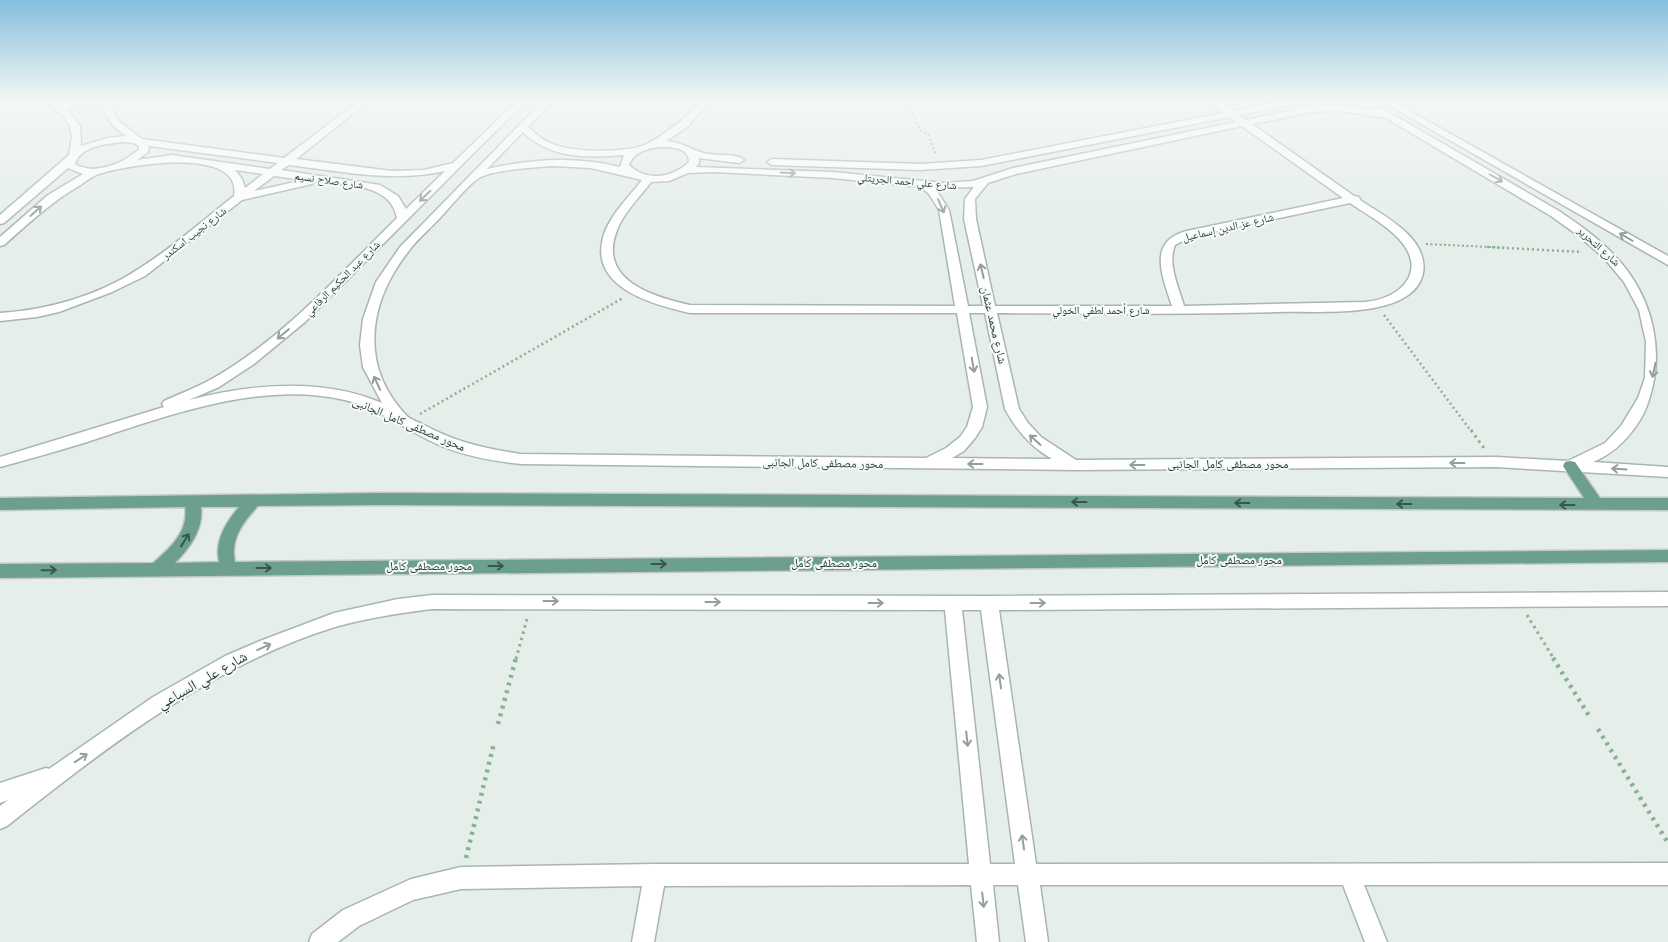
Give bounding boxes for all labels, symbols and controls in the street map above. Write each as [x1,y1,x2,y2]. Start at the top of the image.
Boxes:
street label: شارع صلاح نسيم [294,168,364,193]
one-way arrow [779,168,795,177]
street label: شارع علي احمد الجريتلي [857,170,957,194]
one-way arrow [1489,173,1503,183]
one-way arrow [419,190,431,202]
one-way arrow [937,198,947,213]
street label: شارع نجيب اسكندر [158,204,229,263]
one-way arrow [30,205,43,217]
street label: شارع عز الدين إسماعيل [1181,210,1275,245]
street label: شارع التحرير [1574,222,1623,269]
one-way arrow [1619,231,1633,241]
street label: شارع عبد الحكيم الرفاعي [301,237,384,320]
one-way arrow [977,264,986,280]
street label: شارع محمد عثمان [977,285,1011,365]
street label: شارع أحمد لطفي الخولي [1052,303,1150,319]
one-way arrow [277,328,290,339]
one-way arrow [968,357,978,373]
one-way arrow [1649,362,1658,378]
one-way arrow [372,376,382,391]
street label: محور مصطفى كامل الجانبى [351,393,468,454]
one-way arrow [1028,434,1041,446]
street label: محور مصطفى كامل الجانبى [762,454,884,471]
street label: محور مصطفى كامل الجانبى [1168,456,1288,471]
one-way arrow [1449,458,1465,467]
one-way arrow [967,459,983,469]
one-way arrow [1129,460,1146,470]
one-way arrow [1612,464,1628,473]
one-way arrow [1072,497,1088,507]
one-way arrow [1234,498,1250,508]
one-way arrow [1397,499,1413,509]
one-way arrow [1559,500,1576,510]
one-way arrow [180,533,190,547]
street label: محور مصطفى كامل [1196,552,1282,567]
street label: محور مصطفى كامل [791,555,877,570]
street label: محور مصطفى كامل [386,558,472,573]
one-way arrow [650,559,666,569]
one-way arrow [488,561,504,571]
one-way arrow [255,563,271,573]
one-way arrow [40,565,56,575]
one-way arrow [542,596,559,606]
one-way arrow [705,597,721,607]
one-way arrow [868,598,884,608]
one-way arrow [1030,598,1046,608]
one-way arrow [256,641,271,651]
street label: شارع علي السباعي [153,646,252,715]
one-way arrow [995,673,1005,689]
one-way arrow [962,730,972,746]
one-way arrow [73,753,87,763]
one-way arrow [1018,834,1028,850]
one-way arrow [978,892,988,908]

